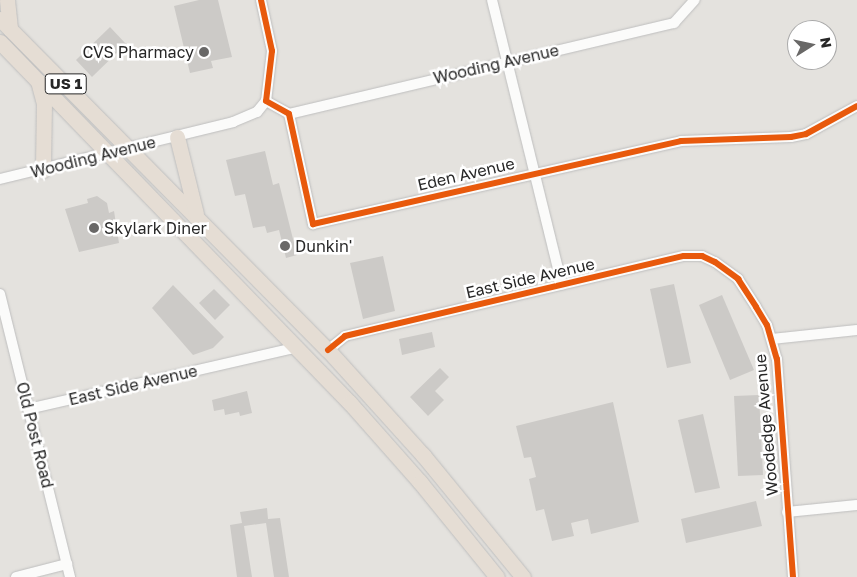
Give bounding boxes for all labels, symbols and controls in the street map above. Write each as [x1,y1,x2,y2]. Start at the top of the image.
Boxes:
north arrow [787,20,837,70]
text: N [817,36,836,49]
street label: Wooding Avenue [431,40,561,88]
place label: CVS Pharmacy [83,42,194,62]
marker: CVS Pharmacy [198,46,210,58]
road number: US 1 [45,72,87,96]
street label: Wooding Avenue [28,132,158,182]
street label: Eden Avenue [416,154,516,194]
place label: Skylark Diner [104,218,207,238]
marker: Skylark Diner [88,222,100,234]
place label: Dunkin' [295,236,352,256]
marker: Dunkin' [279,240,291,252]
street label: East Side Avenue [464,254,596,302]
street label: Woodedge Avenue [750,353,782,497]
street label: East Side Avenue [67,361,199,409]
street label: Old Post Road [13,380,57,490]

